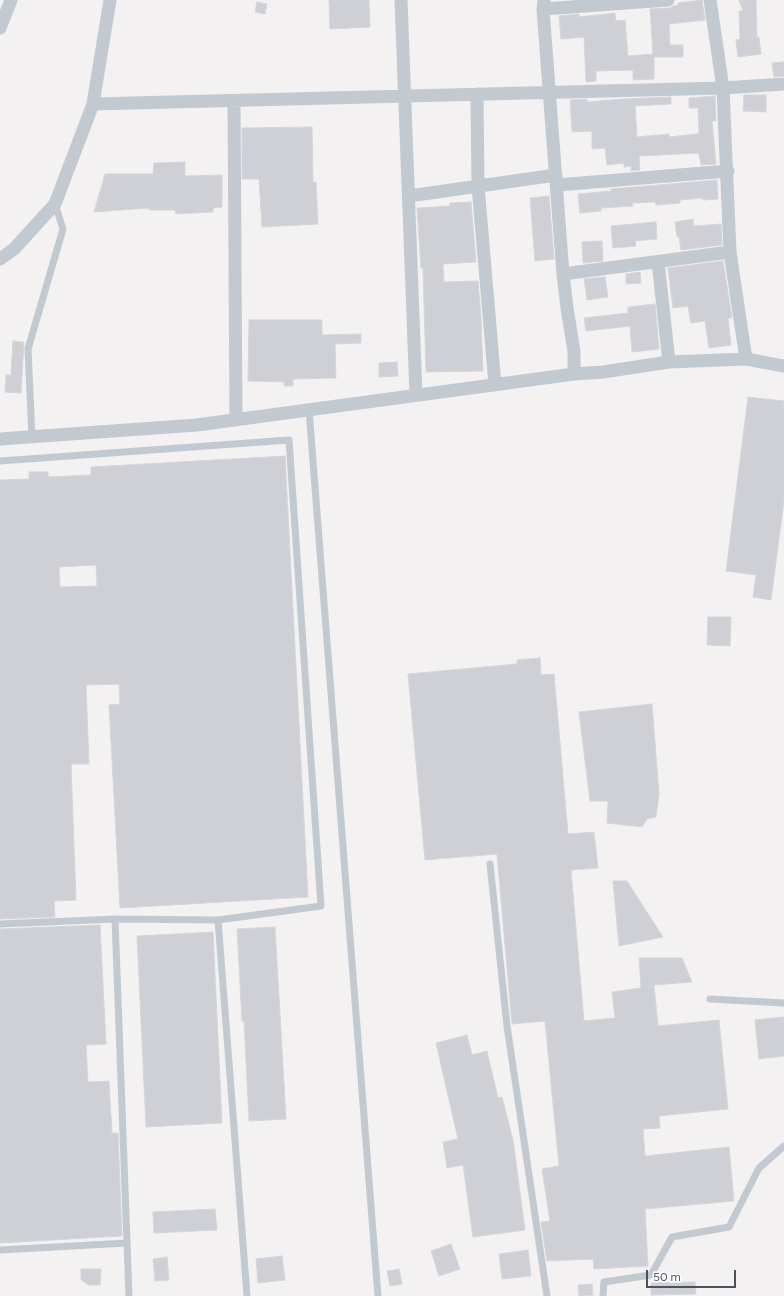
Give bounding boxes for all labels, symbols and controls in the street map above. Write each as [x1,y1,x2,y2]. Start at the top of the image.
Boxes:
scale bar [648,1262,738,1288]
text: 50 m [653,1270,681,1284]

